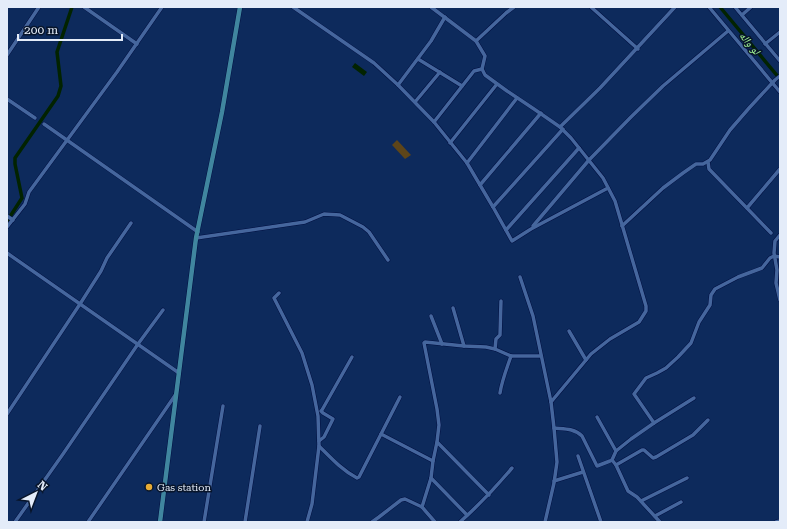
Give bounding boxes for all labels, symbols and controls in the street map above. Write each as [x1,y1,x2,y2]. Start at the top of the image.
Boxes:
scale bar [18,16,122,42]
text: 200 m [24,23,58,37]
water label: لو واله [736,29,764,58]
north arrow [16,473,56,513]
text: N [35,478,50,494]
marker: Gas station [144,482,154,492]
place label: Gas station [157,482,211,493]

